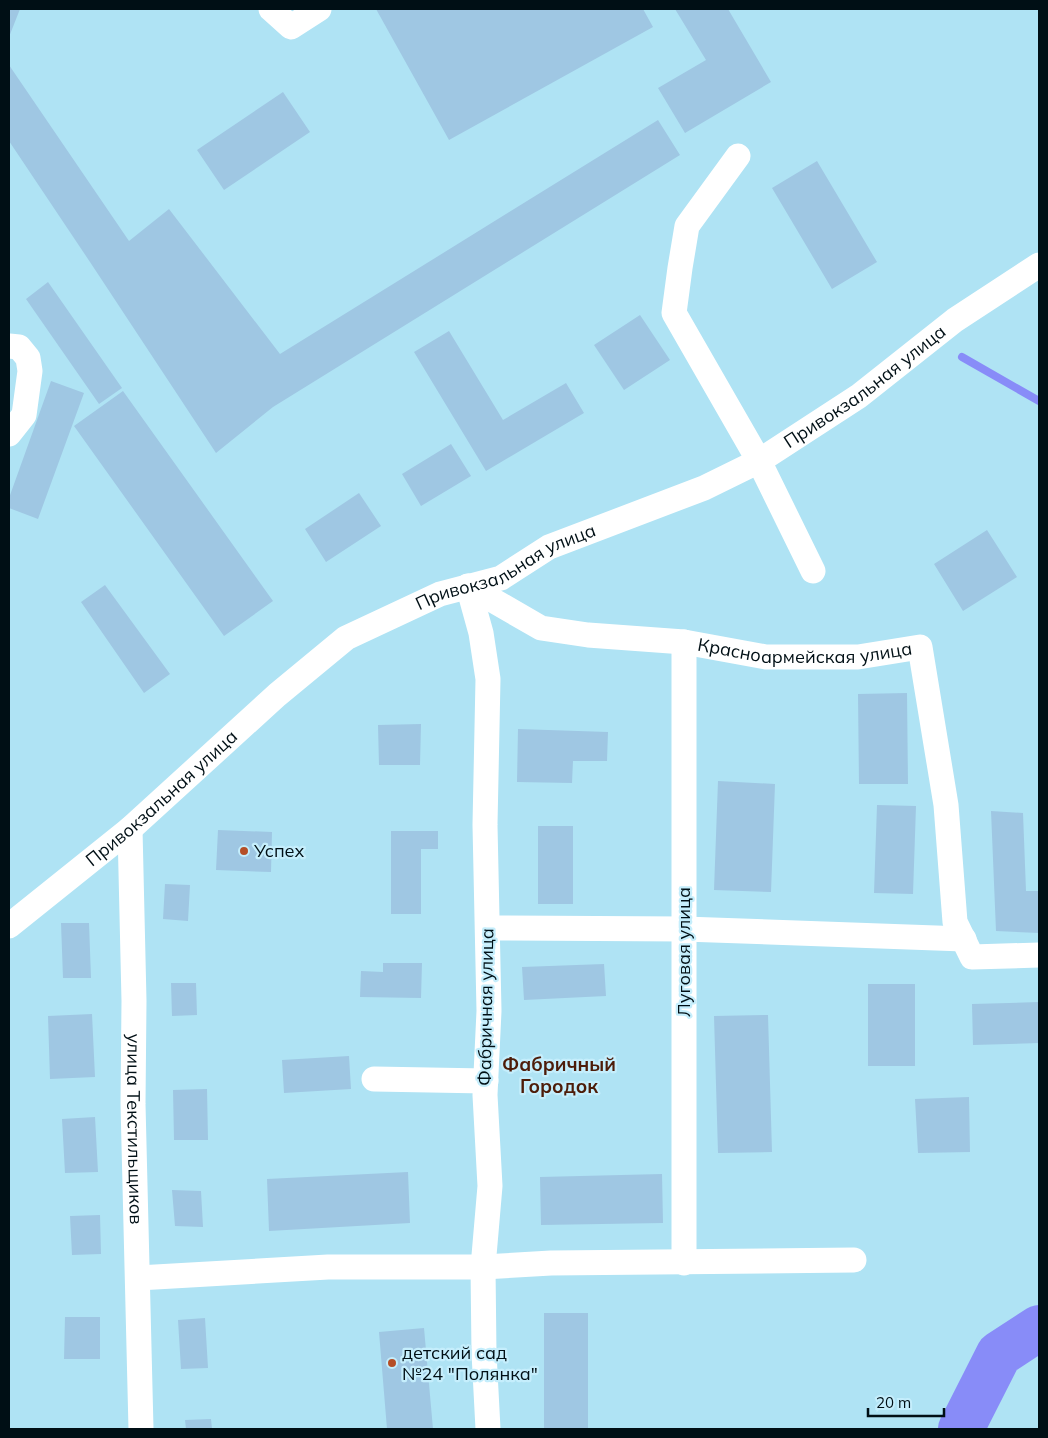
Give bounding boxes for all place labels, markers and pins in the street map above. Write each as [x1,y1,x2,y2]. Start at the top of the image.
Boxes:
place label: Успех [253,839,304,862]
marker: Успех [238,845,250,857]
place label: детский сад №24 "Полянка" [402,1341,538,1385]
marker: детский сад №24 "Полянка" [386,1357,398,1369]

